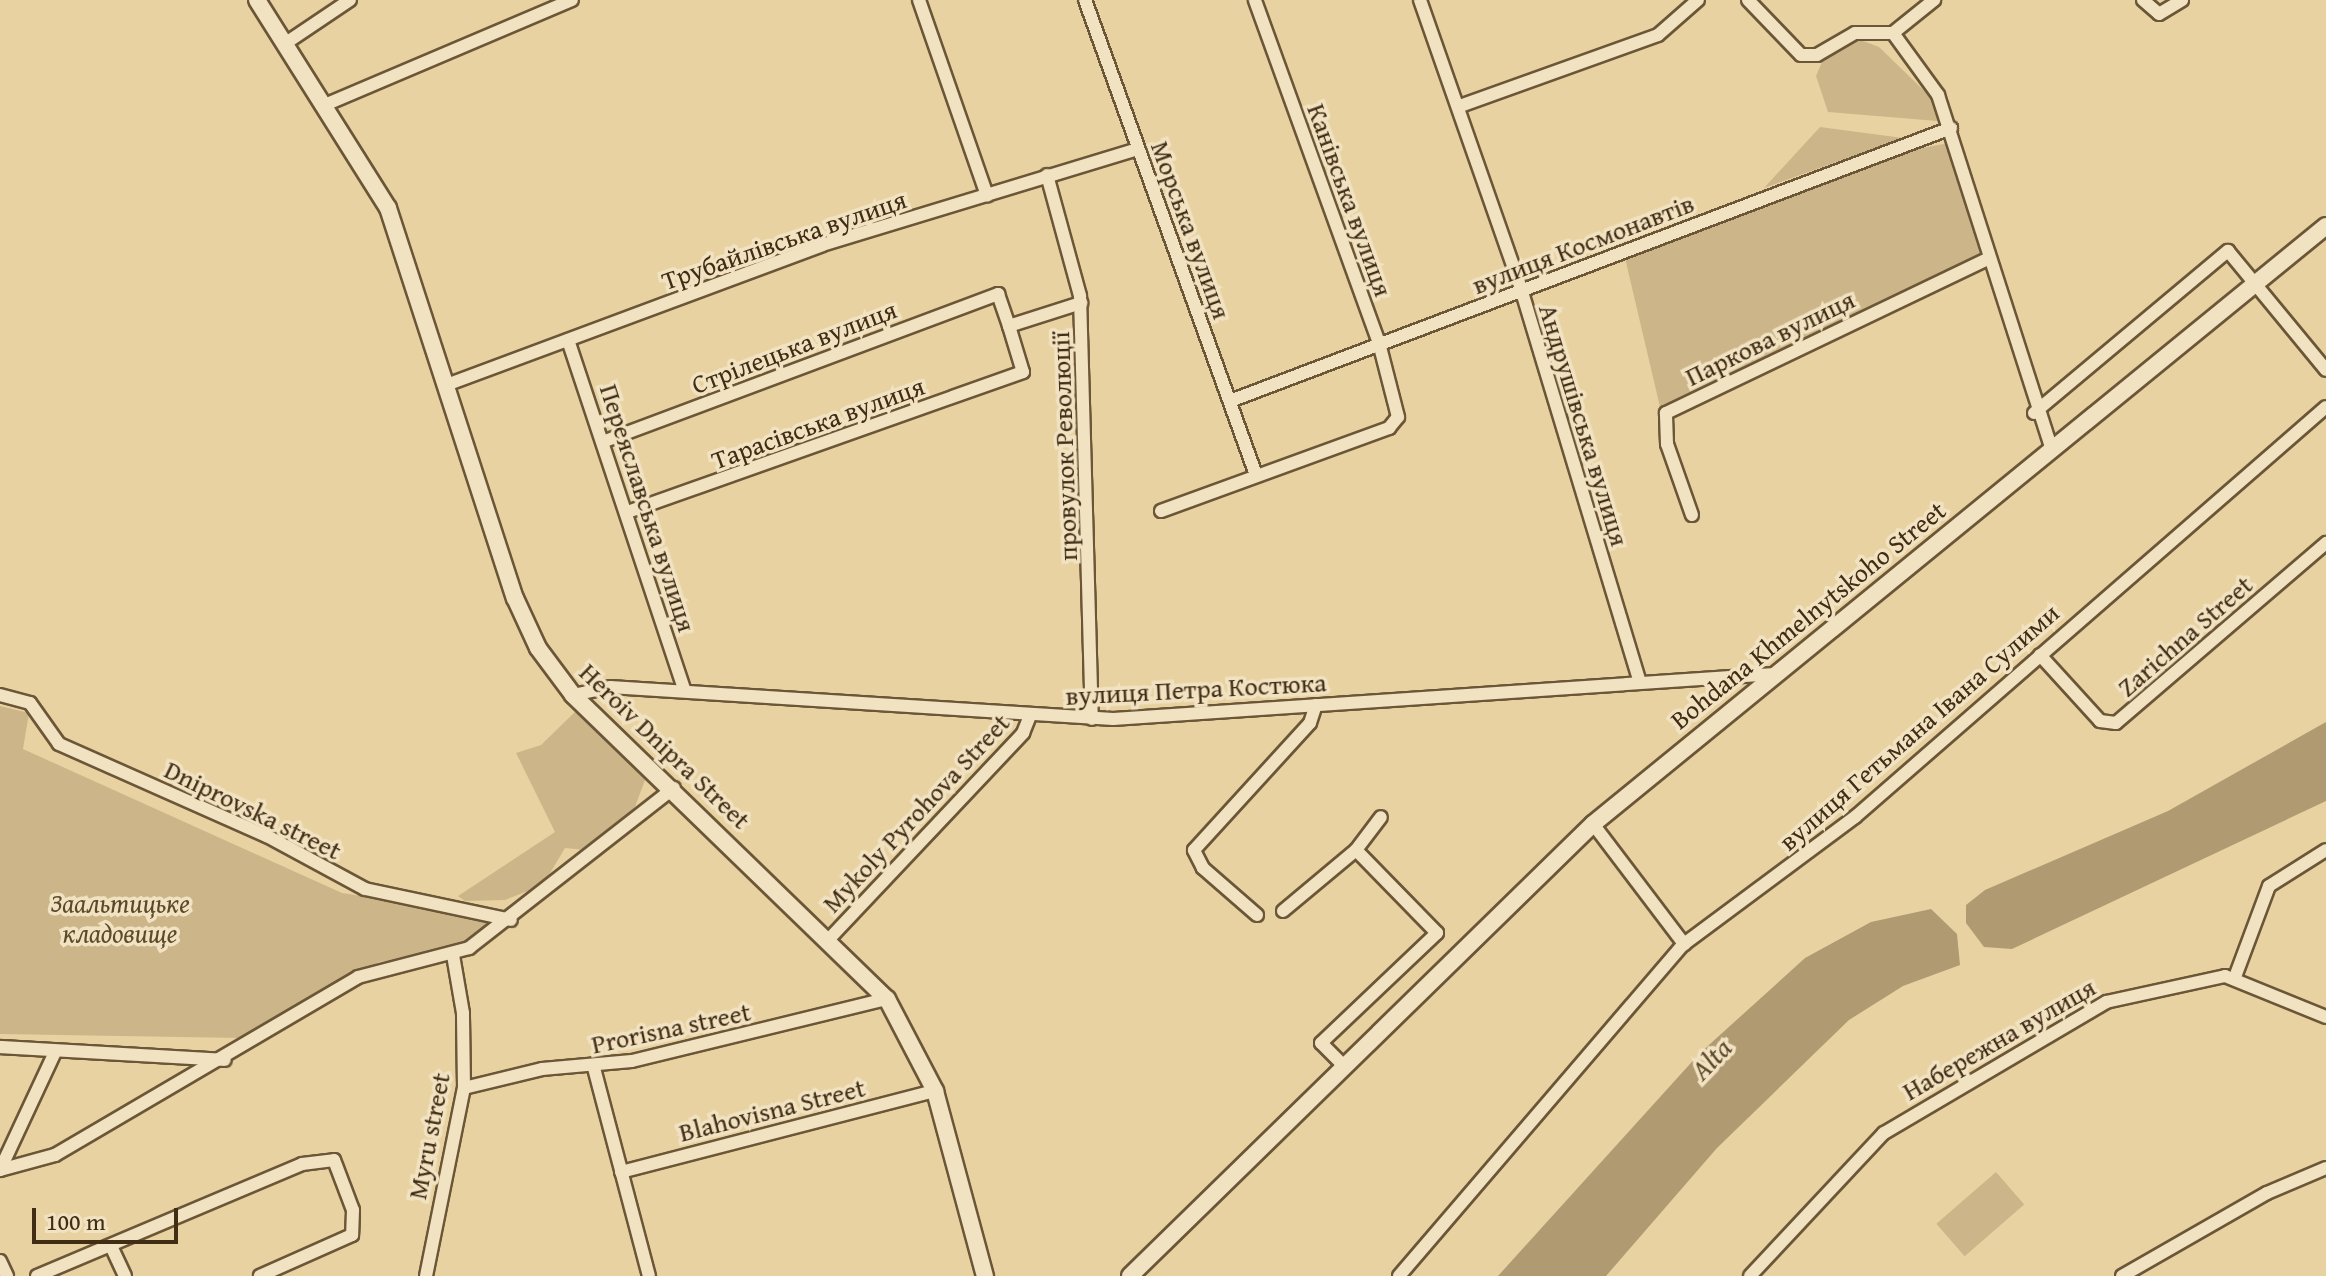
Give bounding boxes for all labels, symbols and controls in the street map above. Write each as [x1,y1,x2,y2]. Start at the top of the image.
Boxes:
street label: Канівська вулиця [1301,99,1399,301]
street label: Морська вулиця [1144,137,1238,323]
street label: Трубайлівська вулиця [658,184,910,296]
street label: вулиця Космонавтів [1468,187,1698,301]
street label: Паркова вулиця [1680,284,1860,392]
street label: Стрілецька вулиця [687,294,901,400]
street label: Андрушівська вулиця [1532,300,1636,550]
street label: провулок Революції [1044,331,1084,561]
street label: Тарасівська вулиця [707,370,929,476]
street label: Переяславська вулиця [593,380,703,636]
street label: Bohdana Khmelnytskoho Street [1664,494,1952,736]
street label: Zarichna Street [2111,569,2259,703]
street label: вулиця Гетьмана Івана Сулими [1773,597,2065,857]
street label: Heroiv Dnipra Street [573,657,757,835]
street label: вулиця Петра Костюка [1065,667,1327,711]
street label: Mykoly Pyrohova Street [816,707,1016,919]
street label: Dniprovska street [160,754,346,866]
park label: Заальтицьке кладовище [50,887,190,948]
street label: Набережна вулиця [1897,971,2101,1107]
street label: Prorisna street [589,996,753,1060]
water label: Alta [1683,1031,1739,1087]
street label: Myru street [401,1070,457,1202]
street label: Blahovisna Street [676,1072,868,1148]
scale bar [36,1192,182,1242]
text: 100 m [46,1204,106,1239]

